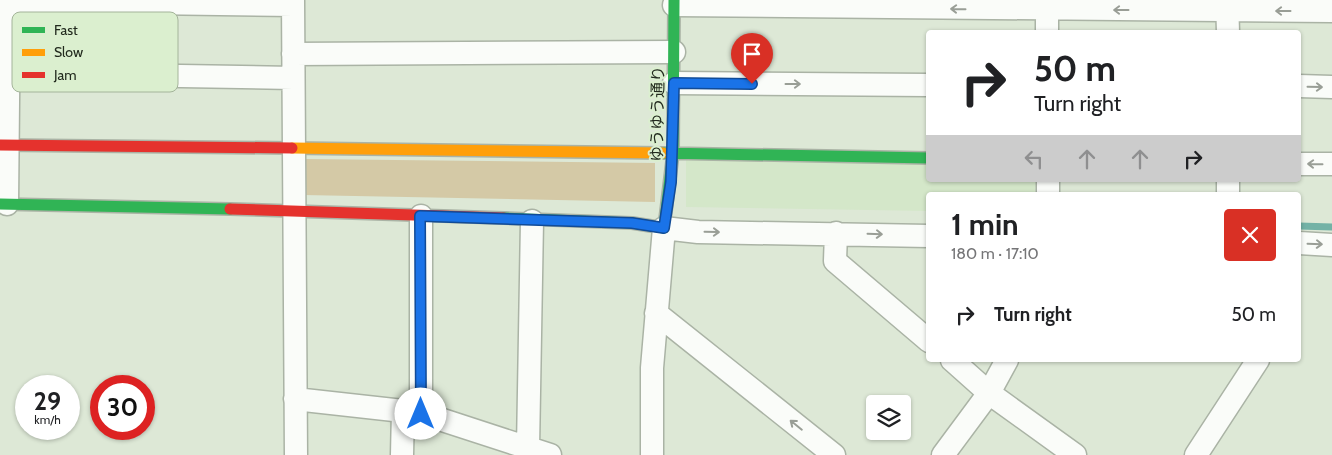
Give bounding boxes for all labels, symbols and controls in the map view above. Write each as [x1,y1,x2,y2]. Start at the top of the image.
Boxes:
one-way arrow [951,4,967,14]
one-way arrow [1113,5,1130,15]
one-way arrow [1276,6,1292,16]
legend [12,12,178,92]
text: Fast [54,21,78,39]
pin [731,33,773,84]
icon: arrive [738,40,766,68]
text: Slow [54,43,83,61]
text: 50 m [1034,47,1116,90]
icon: right [951,50,1016,115]
text: Jam [53,66,76,84]
street label: ゆうゆう通り [647,66,668,162]
one-way arrow [784,79,801,89]
one-way arrow [1307,82,1323,92]
text: Turn right [1034,90,1121,117]
icon: left [1020,145,1048,173]
icon: ahead [1073,145,1101,173]
icon: ahead [1126,145,1154,173]
icon: right [1179,145,1207,173]
one-way arrow [1308,159,1324,169]
text: 1 min [951,206,1019,243]
button: close [1224,209,1276,261]
one-way arrow [704,227,720,237]
one-way arrow [866,229,883,239]
one-way arrow [1307,239,1323,249]
text: 180 m · 17:10 [951,244,1039,263]
icon: right [951,301,979,329]
text: Turn right [994,303,1072,326]
text: 50 m [1232,303,1276,326]
speed limit sign: 30 [90,375,155,440]
text: 29 [34,386,61,416]
position arrow [394,387,446,439]
map controls [866,395,911,440]
button: layers [866,395,911,440]
text: km/h [34,412,61,427]
one-way arrow [790,419,803,430]

